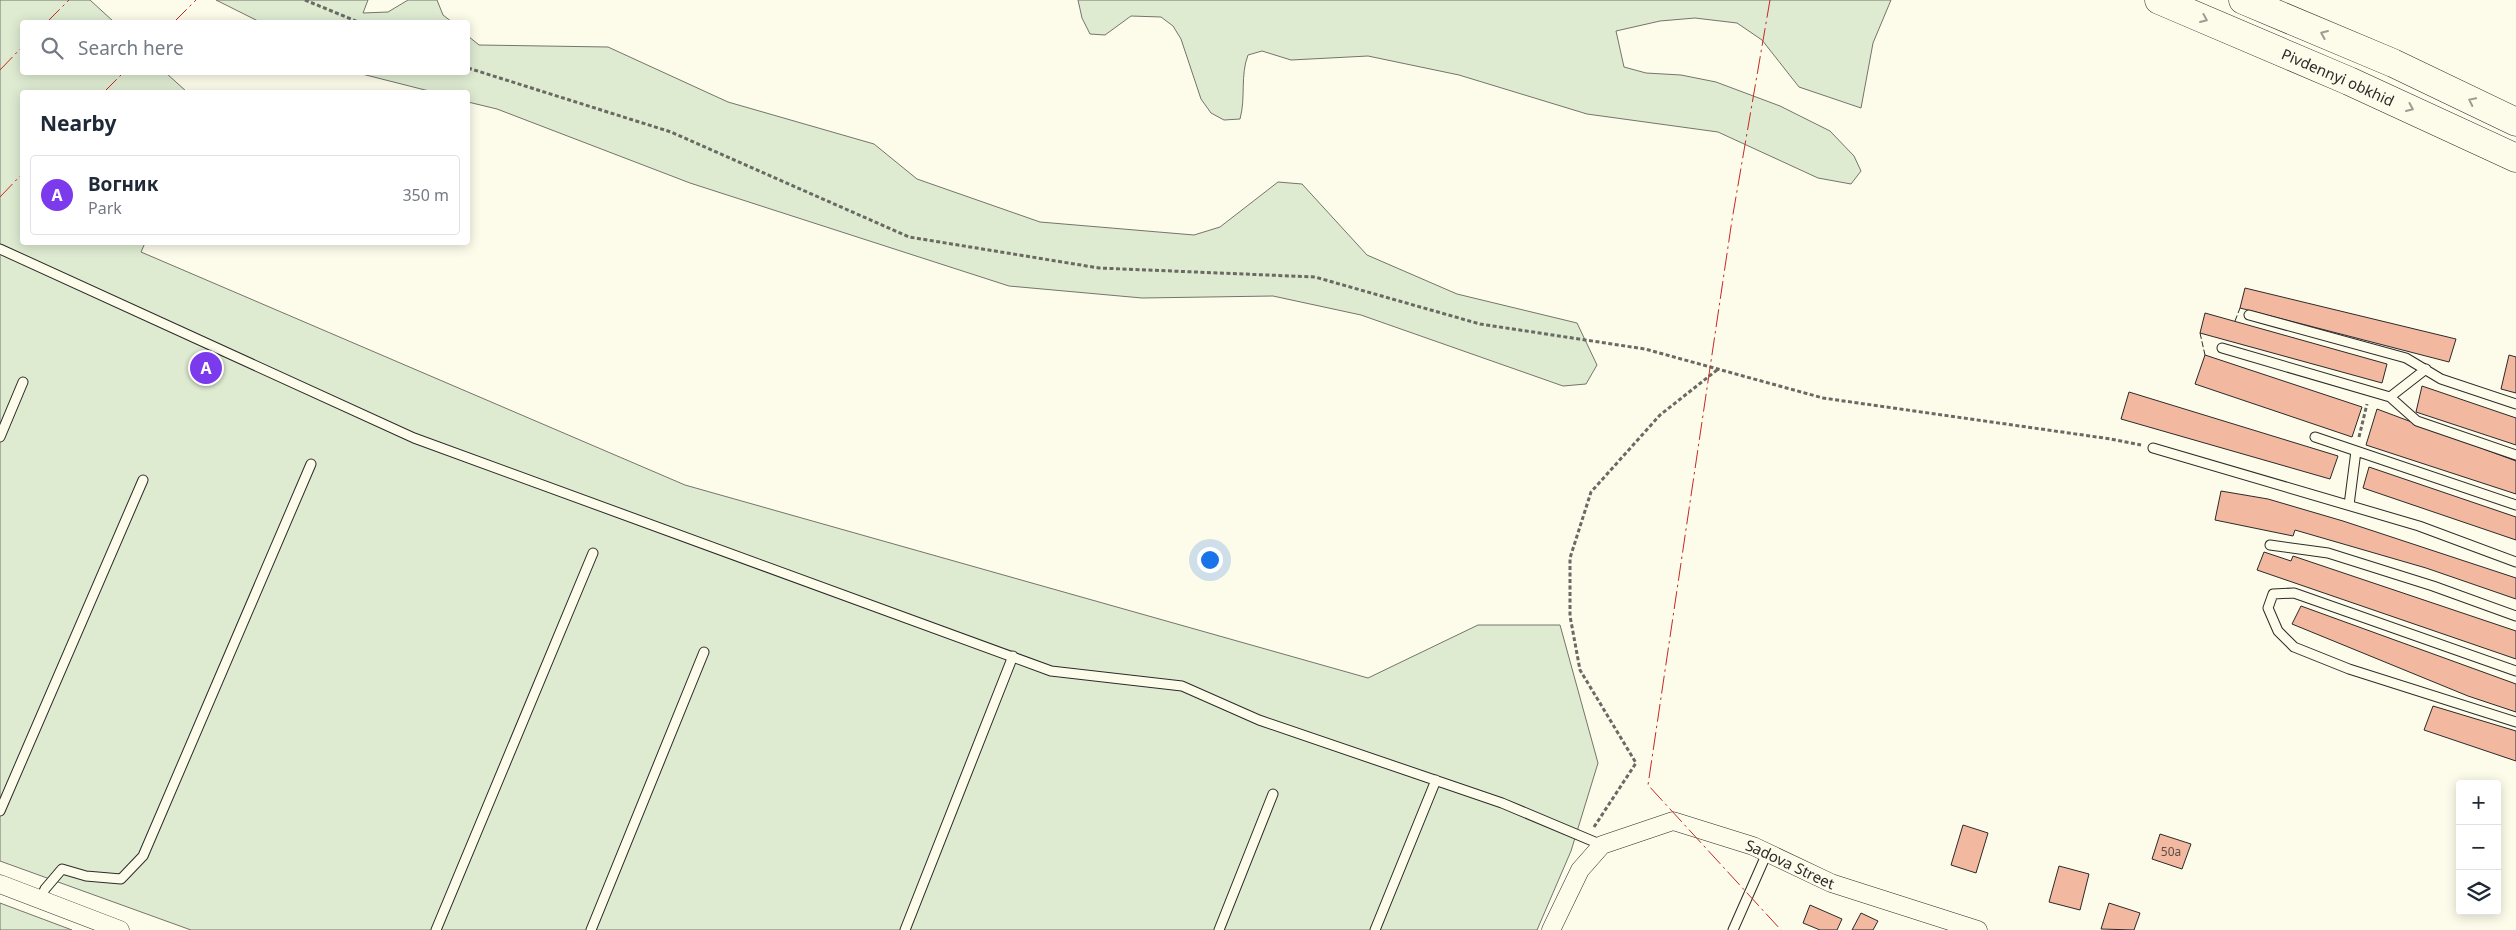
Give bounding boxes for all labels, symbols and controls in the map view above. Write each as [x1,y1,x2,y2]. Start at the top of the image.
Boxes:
one-way arrow [2199,12,2208,23]
search box [20,20,470,75]
one-way arrow [2320,29,2329,40]
icon: search [38,34,66,62]
text: Search here [78,35,184,61]
street label: Pivdennyi obkhid [2279,44,2398,111]
one-way arrow [2468,96,2477,107]
one-way arrow [2405,101,2414,112]
text: Nearby [40,109,116,137]
text: Вогник [88,171,158,197]
text: A [51,184,63,206]
text: 350 m [402,184,449,206]
text: Park [88,197,122,219]
pin: A [190,349,222,387]
your location [1197,547,1223,573]
map controls [2456,780,2501,915]
button: + [2456,780,2501,825]
button: − [2456,825,2501,870]
street label: Sadova Street [1743,834,1838,894]
house number: 50а [2161,843,2181,860]
button: layers [2456,870,2501,915]

